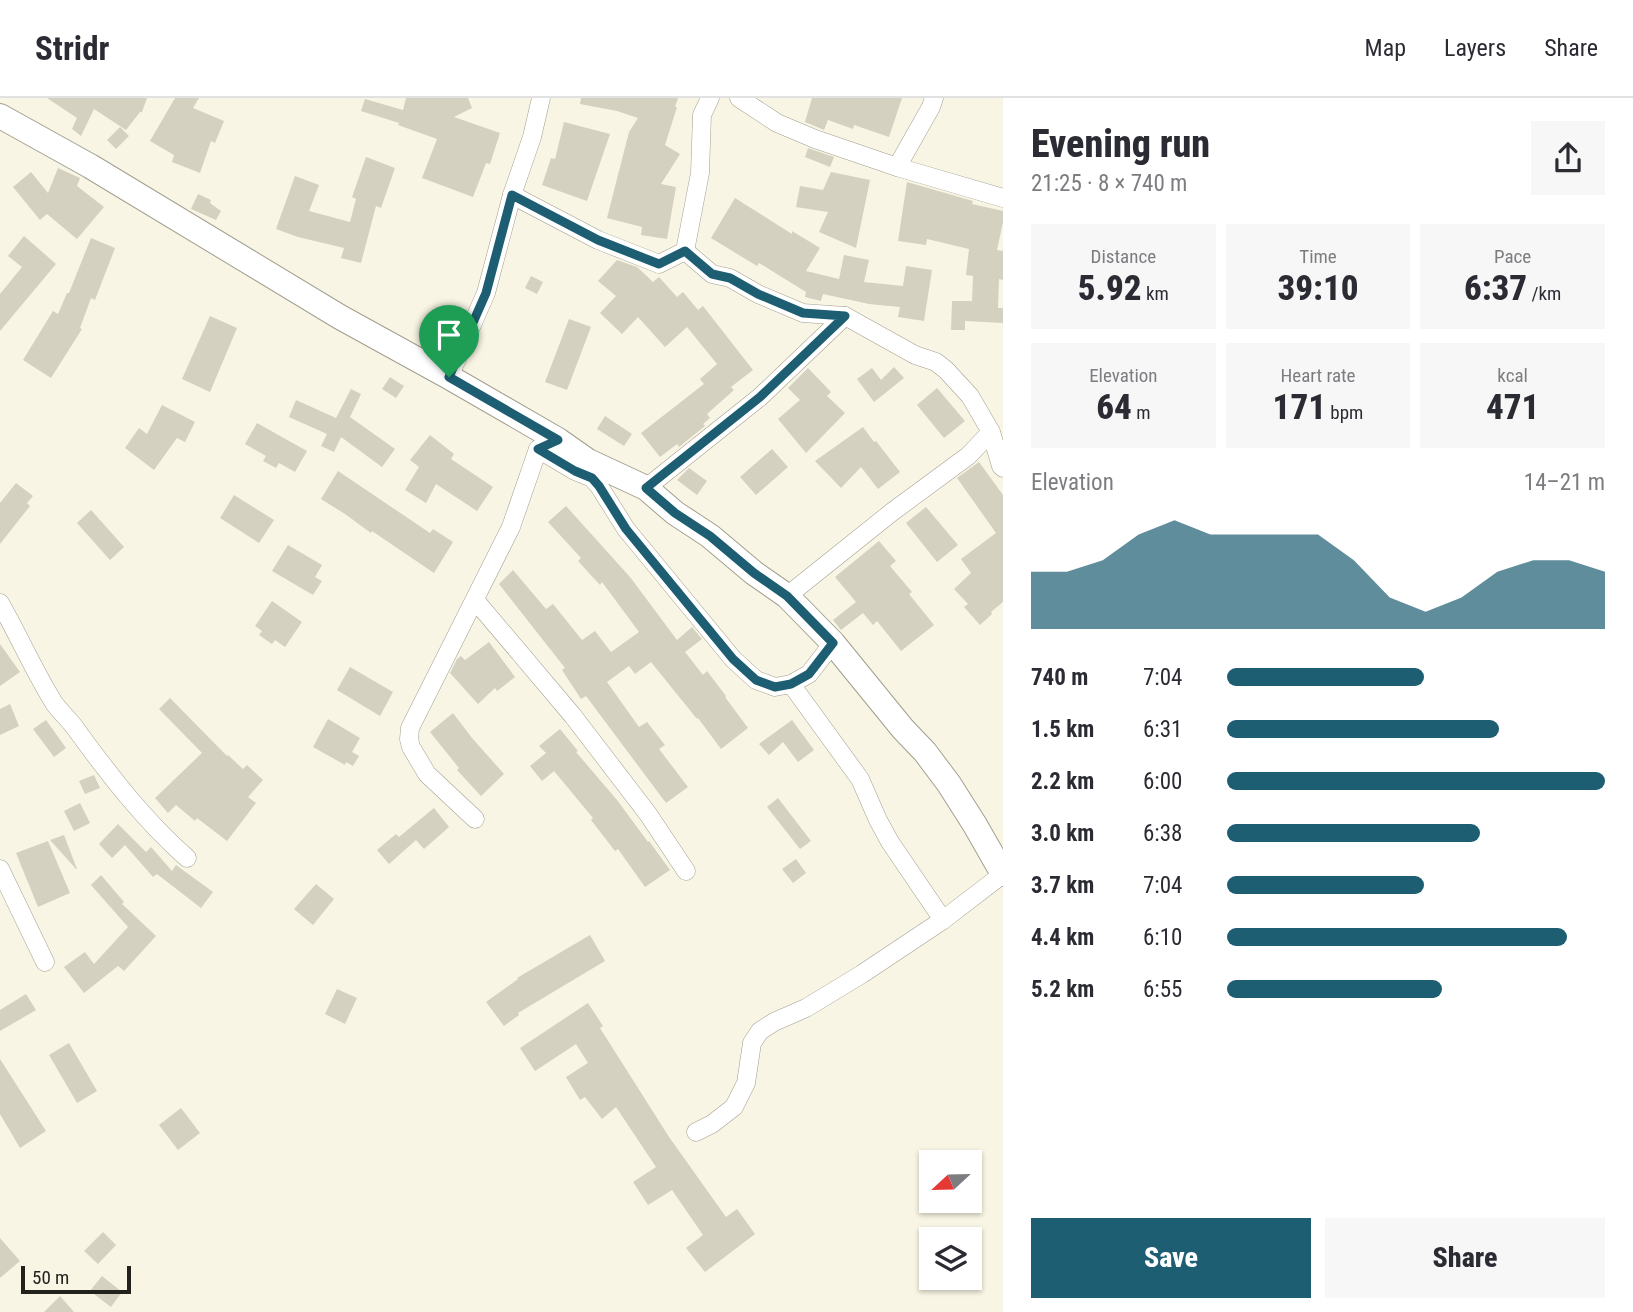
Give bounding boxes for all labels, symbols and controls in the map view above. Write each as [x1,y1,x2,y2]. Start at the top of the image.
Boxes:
text: Stridr [35,29,109,68]
text: Map [1365,34,1406,62]
text: Layers [1444,34,1506,62]
text: Share [1544,34,1598,62]
button: share [1531,121,1605,195]
text: Evening run [1031,122,1210,166]
text: 21:25 · 8 × 740 m [1031,170,1187,197]
text: Distance [1091,245,1156,268]
text: Time [1299,245,1337,268]
text: Pace [1494,245,1531,268]
text: 5.92 [1078,268,1142,309]
text: 39:10 [1277,268,1359,309]
text: 6:37 [1464,268,1527,309]
text: km [1142,282,1169,305]
text: /km [1527,282,1561,305]
pin [419,305,479,377]
icon: arrive [430,316,468,354]
text: Elevation [1089,364,1158,387]
text: Heart rate [1280,364,1356,387]
text: kcal [1497,364,1528,387]
text: 64 [1096,387,1132,428]
text: 171 [1273,387,1326,428]
text: 471 [1486,387,1539,428]
text: m [1132,401,1150,424]
text: bpm [1326,401,1363,424]
text: Elevation [1031,469,1114,496]
text: 14–21 m [1524,469,1605,496]
text: 740 m [1031,664,1088,691]
text: 7:04 [1143,664,1182,691]
text: 1.5 km [1031,716,1094,743]
text: 6:31 [1143,716,1182,743]
text: 2.2 km [1031,768,1094,795]
text: 6:00 [1143,768,1182,795]
text: 3.0 km [1031,820,1094,847]
text: 6:38 [1143,820,1182,847]
text: 3.7 km [1031,872,1094,899]
text: 7:04 [1143,872,1182,899]
text: 4.4 km [1031,924,1094,951]
text: 6:10 [1143,924,1182,951]
text: 5.2 km [1031,976,1094,1003]
text: 6:55 [1143,976,1182,1003]
north arrow [919,1150,982,1213]
map controls [919,1150,982,1290]
button: Save [1031,1218,1311,1298]
button: Share [1325,1218,1605,1298]
button: layers [919,1227,982,1290]
scale bar [21,1263,131,1295]
text: 50 m [32,1266,69,1289]

